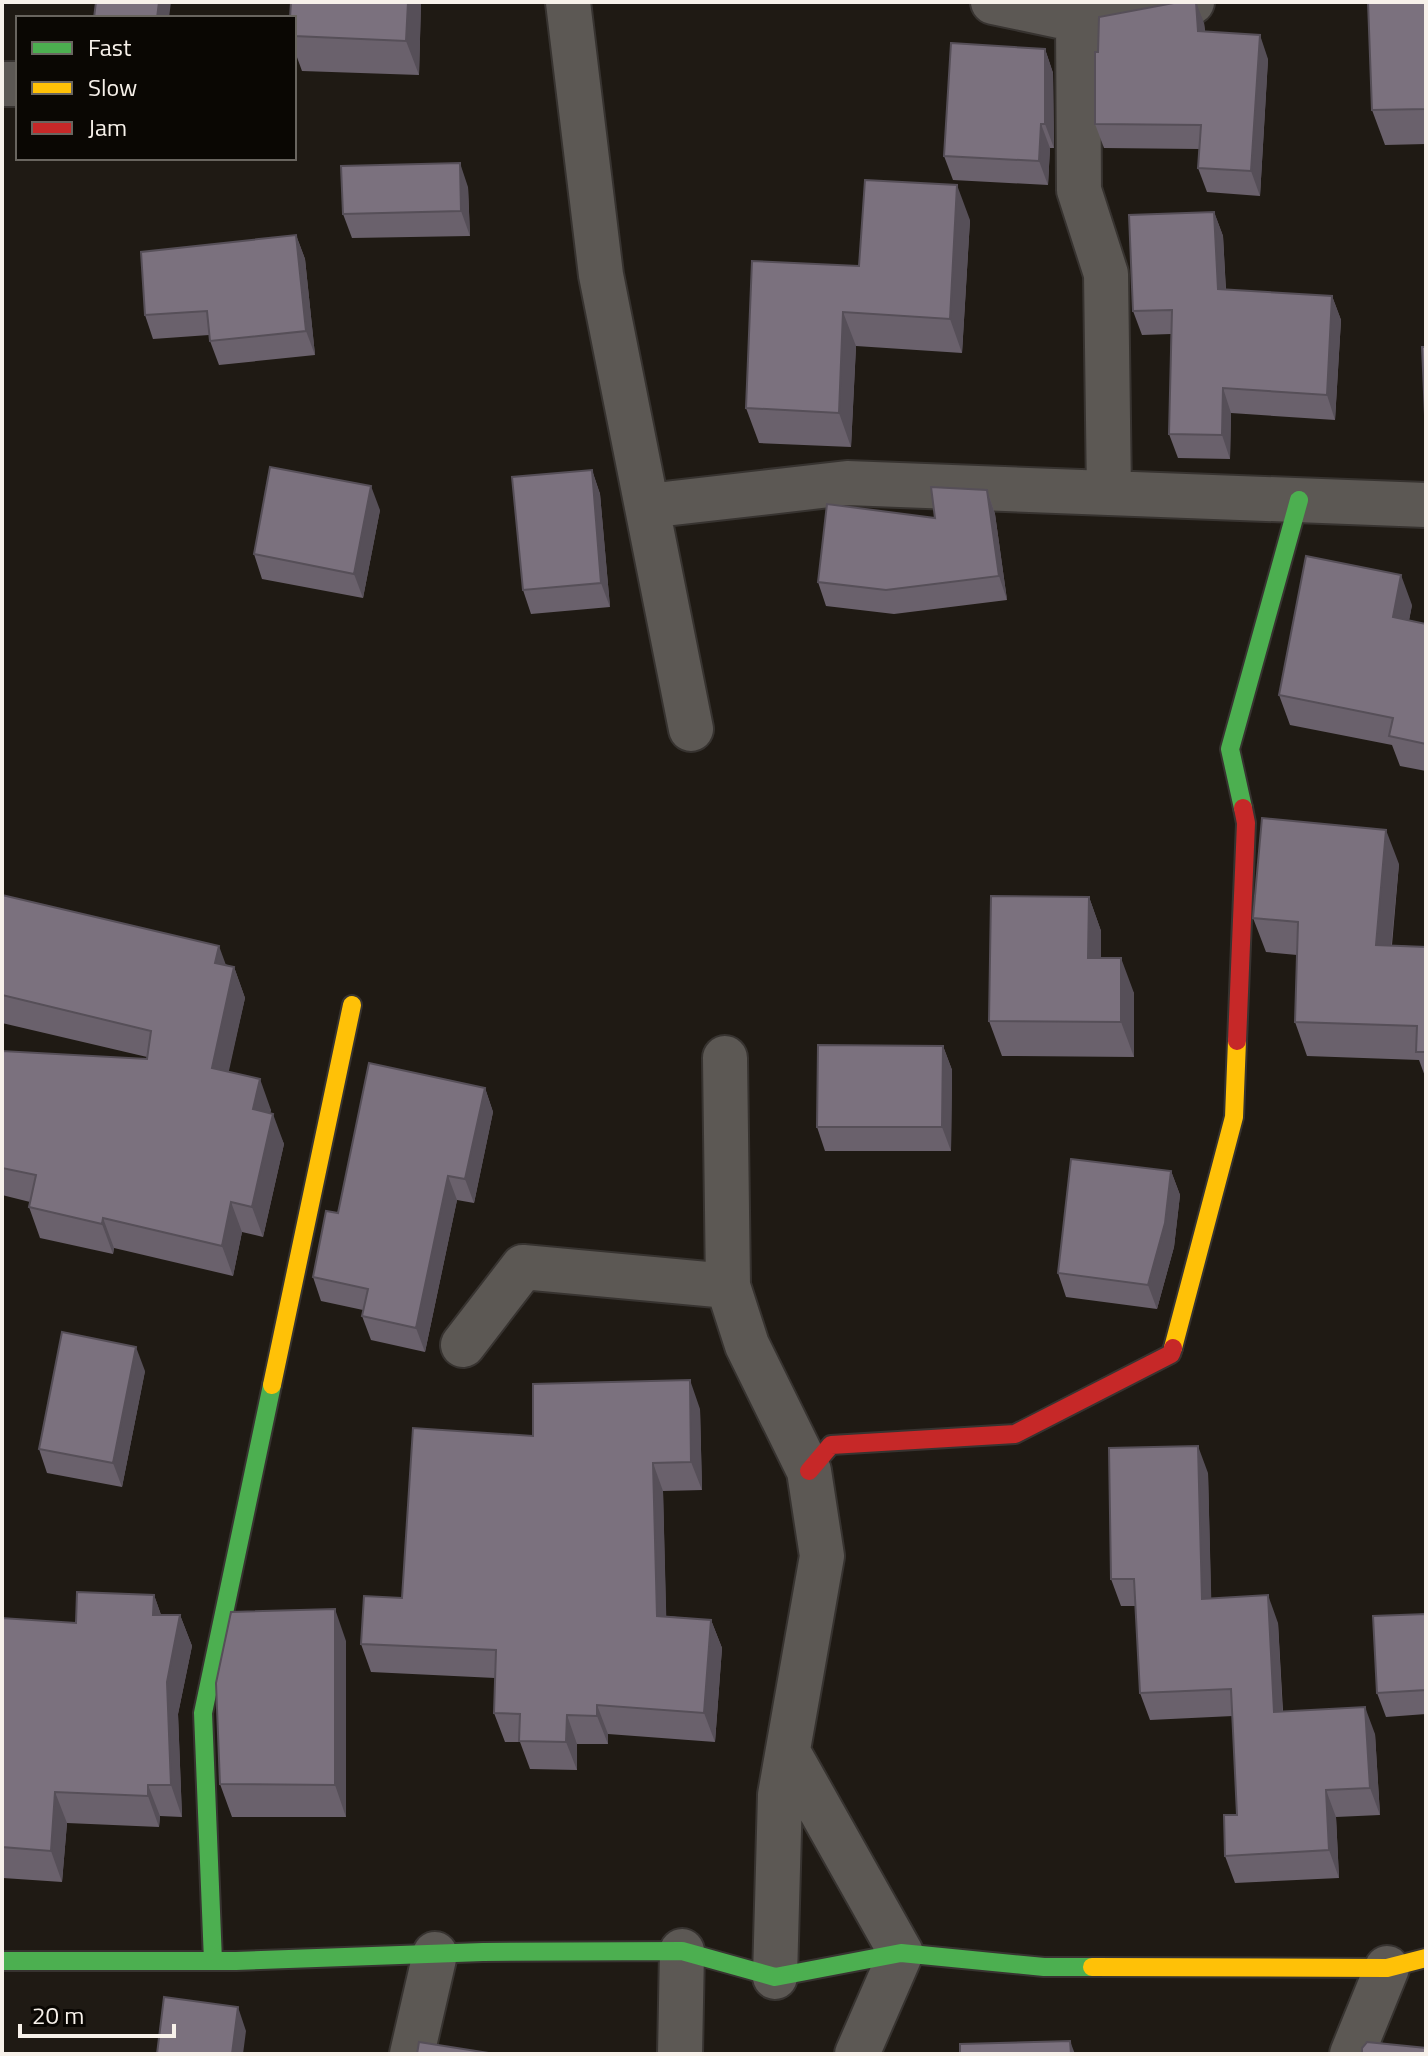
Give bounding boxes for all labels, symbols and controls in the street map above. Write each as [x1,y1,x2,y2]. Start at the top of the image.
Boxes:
legend [16,16,296,160]
text: Fast [88,29,132,65]
text: Slow [88,69,137,105]
text: Jam [88,109,127,145]
scale bar [20,1988,174,2038]
text: 20 m [32,1997,84,2033]

